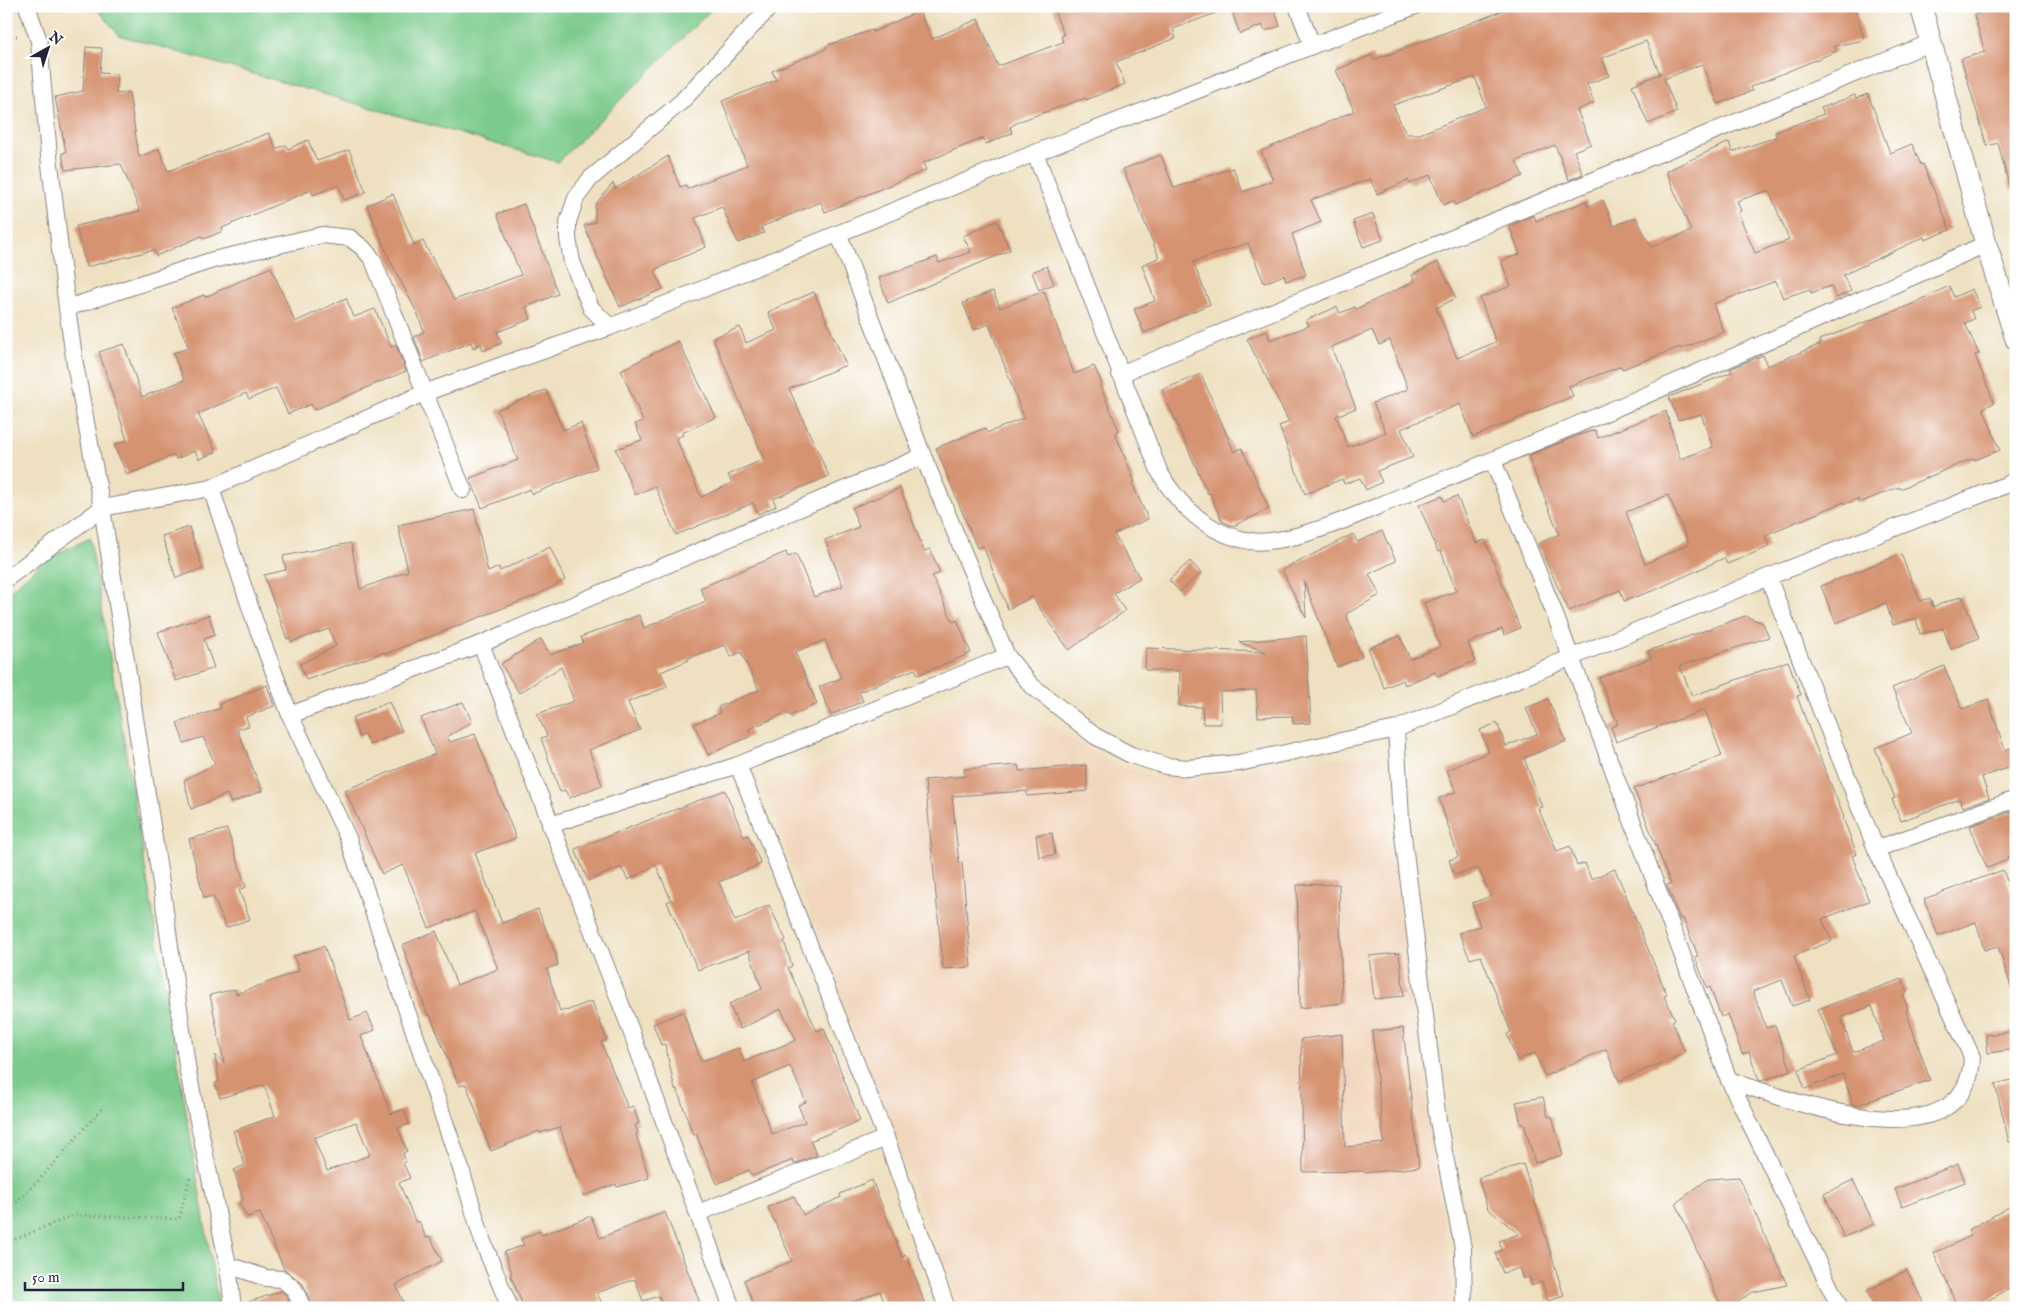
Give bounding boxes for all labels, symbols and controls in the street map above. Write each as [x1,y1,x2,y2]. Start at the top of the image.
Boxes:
north arrow [22,22,72,72]
text: N [44,27,66,49]
scale bar [25,1259,182,1291]
text: 50 m [32,1268,60,1287]

